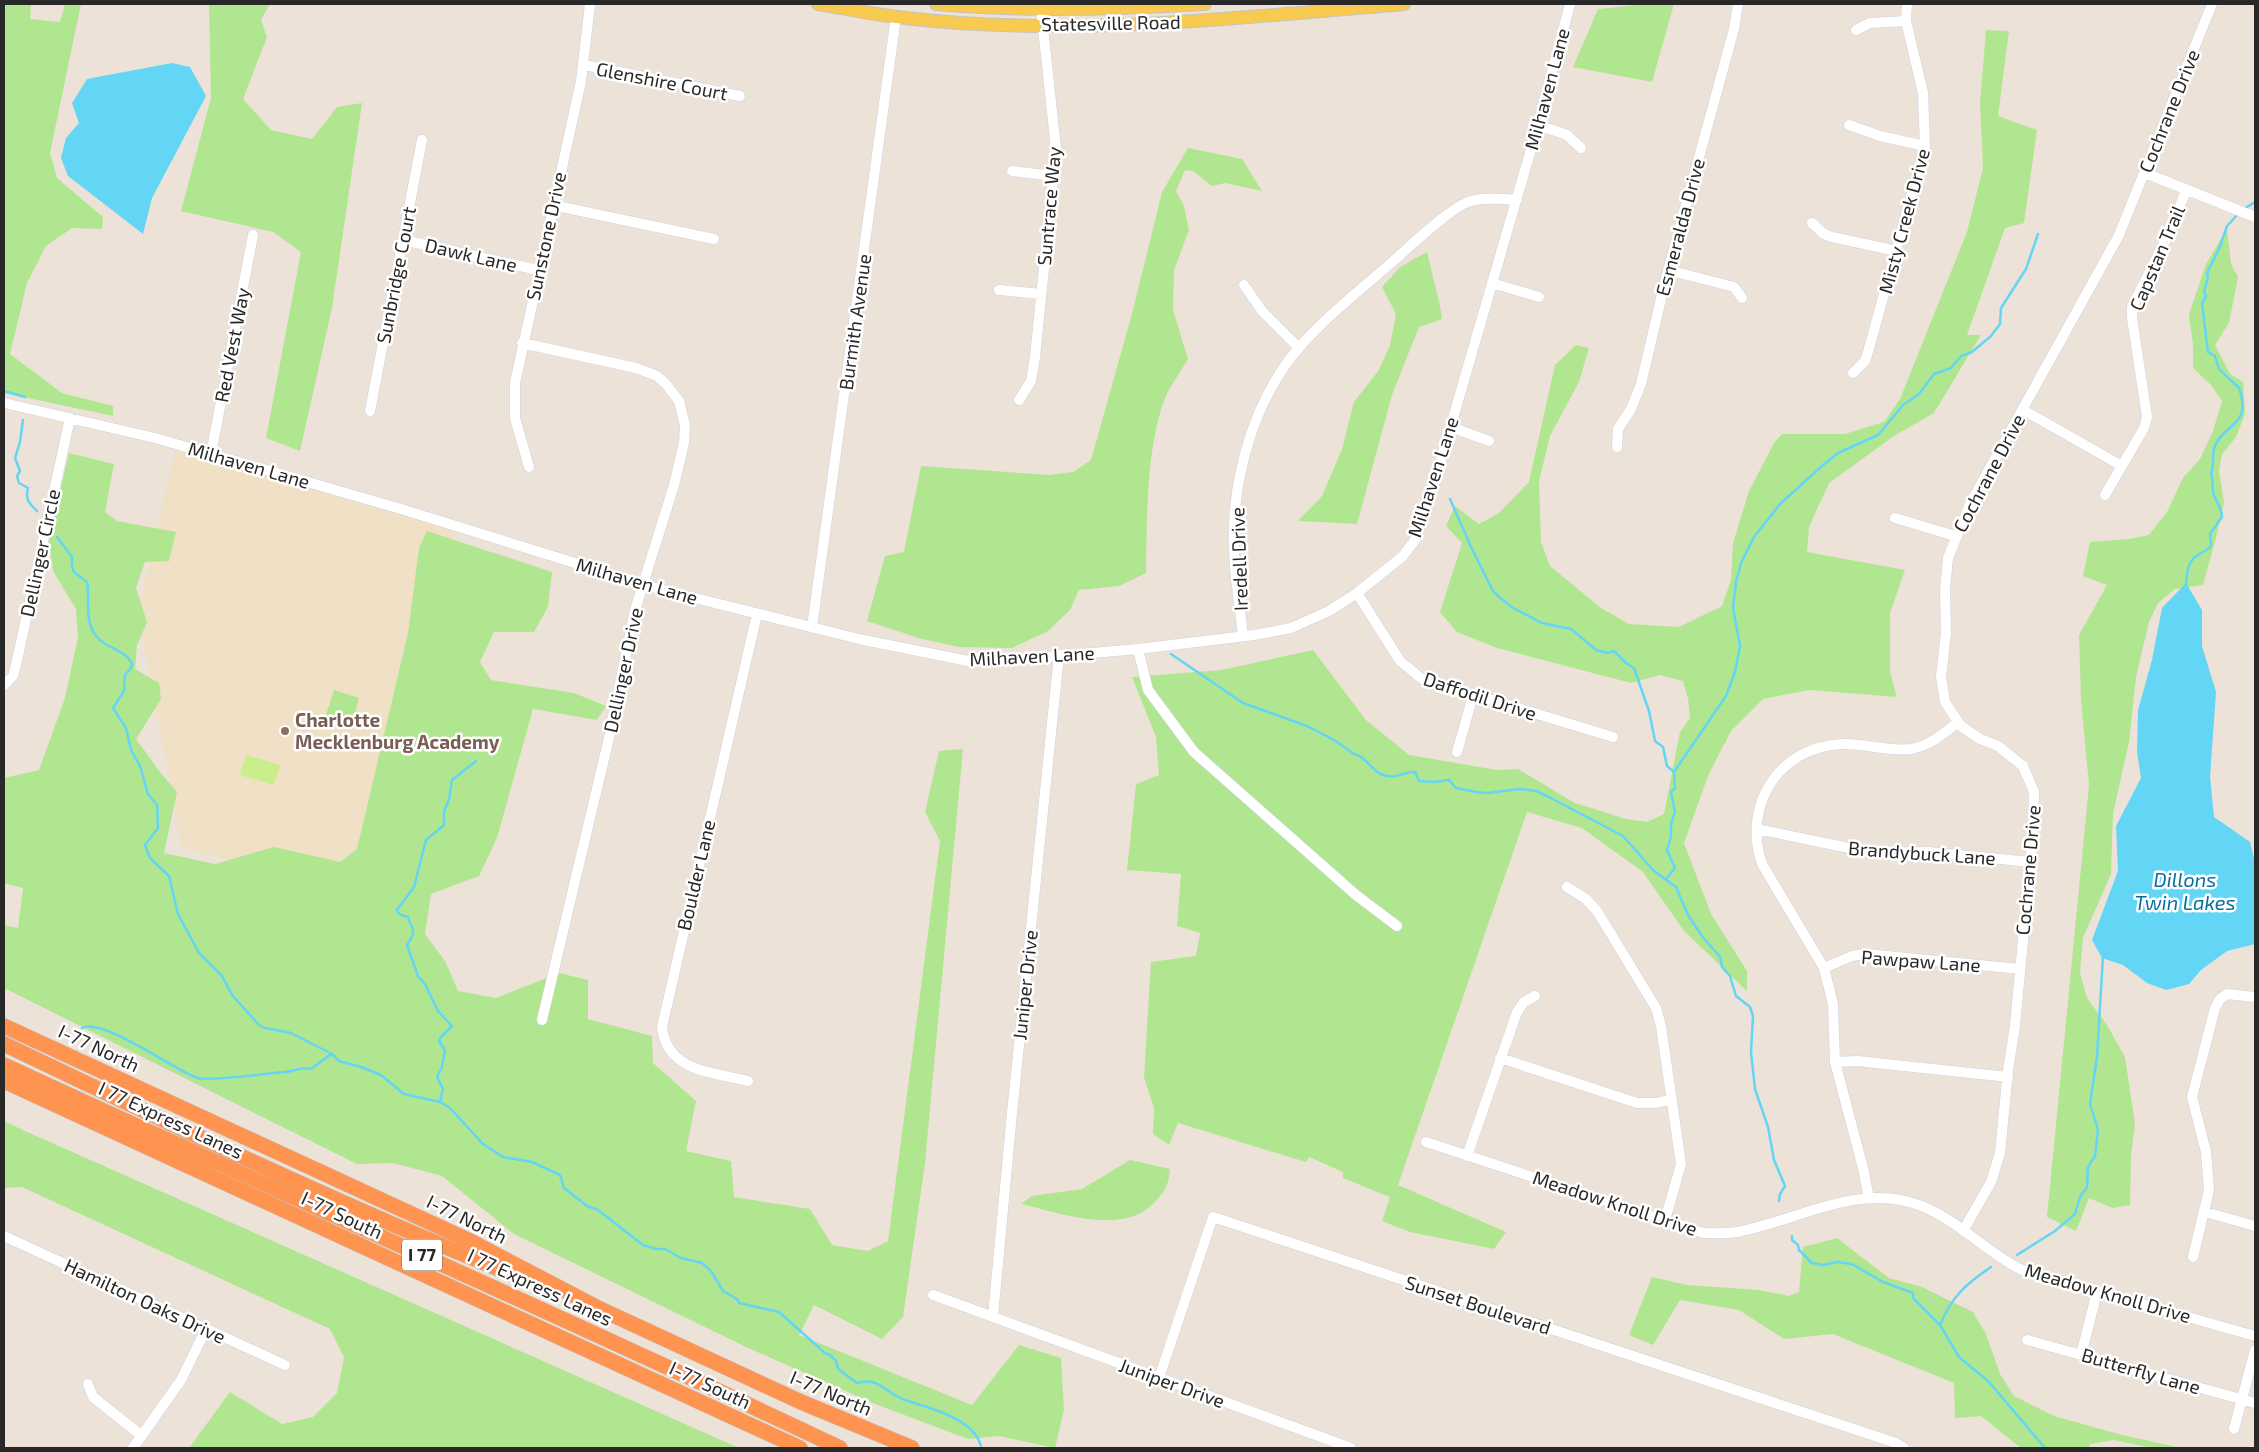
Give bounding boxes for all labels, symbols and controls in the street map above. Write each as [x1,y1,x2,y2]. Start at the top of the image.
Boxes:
street label: Statesville Road [1041,10,1181,35]
street label: Milhaven Lane [1519,25,1574,152]
street label: Cochrane Drive [2133,46,2204,176]
street label: Glenshire Court [594,56,730,105]
street label: Suntrace Way [1032,145,1065,266]
street label: Misty Creek Drive [1873,146,1934,296]
street label: Esmeralda Drive [1650,156,1709,298]
street label: Sunstone Drive [521,170,570,302]
street label: Capstan Trail [2124,201,2189,314]
street label: Sunbridge Court [371,205,420,345]
street label: Dawk Lane [423,233,519,276]
street label: Burmith Avenue [834,252,875,392]
street label: Red Vest Way [209,285,254,404]
street label: Cochrane Drive [1948,410,2029,536]
street label: Milhaven Lane [1402,414,1463,540]
street label: Milhaven Lane [186,436,313,493]
street label: Dellinger Circle [15,487,64,619]
street label: Iredell Drive [1225,507,1252,611]
street label: Milhaven Lane [574,552,701,609]
street label: Dellinger Drive [598,605,647,734]
street label: Milhaven Lane [969,641,1095,670]
street label: Daffodil Drive [1421,666,1539,725]
place label: Charlotte Mecklenburg Academy [295,708,500,754]
marker: Charlotte Mecklenburg Academy [279,725,291,737]
street label: Cochrane Drive [2010,804,2045,936]
street label: Boulder Lane [672,817,719,933]
street label: Brandybuck Lane [1847,836,1997,869]
water label: Dillons Twin Lakes [2134,867,2236,914]
street label: Juniper Drive [1007,929,1042,1041]
street label: Pawpaw Lane [1861,945,1982,976]
street label: I-77 North [55,1019,143,1076]
street label: I 77 Express Lanes [95,1076,247,1163]
street label: Meadow Knoll Drive [1530,1165,1700,1240]
street label: I-77 South [298,1186,386,1243]
street label: I-77 North [423,1189,511,1248]
road number: I 77 [402,1240,442,1270]
street label: I 77 Express Lanes [464,1243,616,1330]
street label: Hamilton Oaks Drive [61,1253,229,1348]
street label: Meadow Knoll Drive [2022,1258,2194,1327]
street label: Sunset Boulevard [1402,1270,1554,1339]
street label: Butterfly Lane [2079,1343,2203,1398]
street label: Juniper Drive [1116,1353,1228,1412]
street label: I-77 South [666,1356,754,1413]
street label: I-77 North [787,1365,875,1420]

